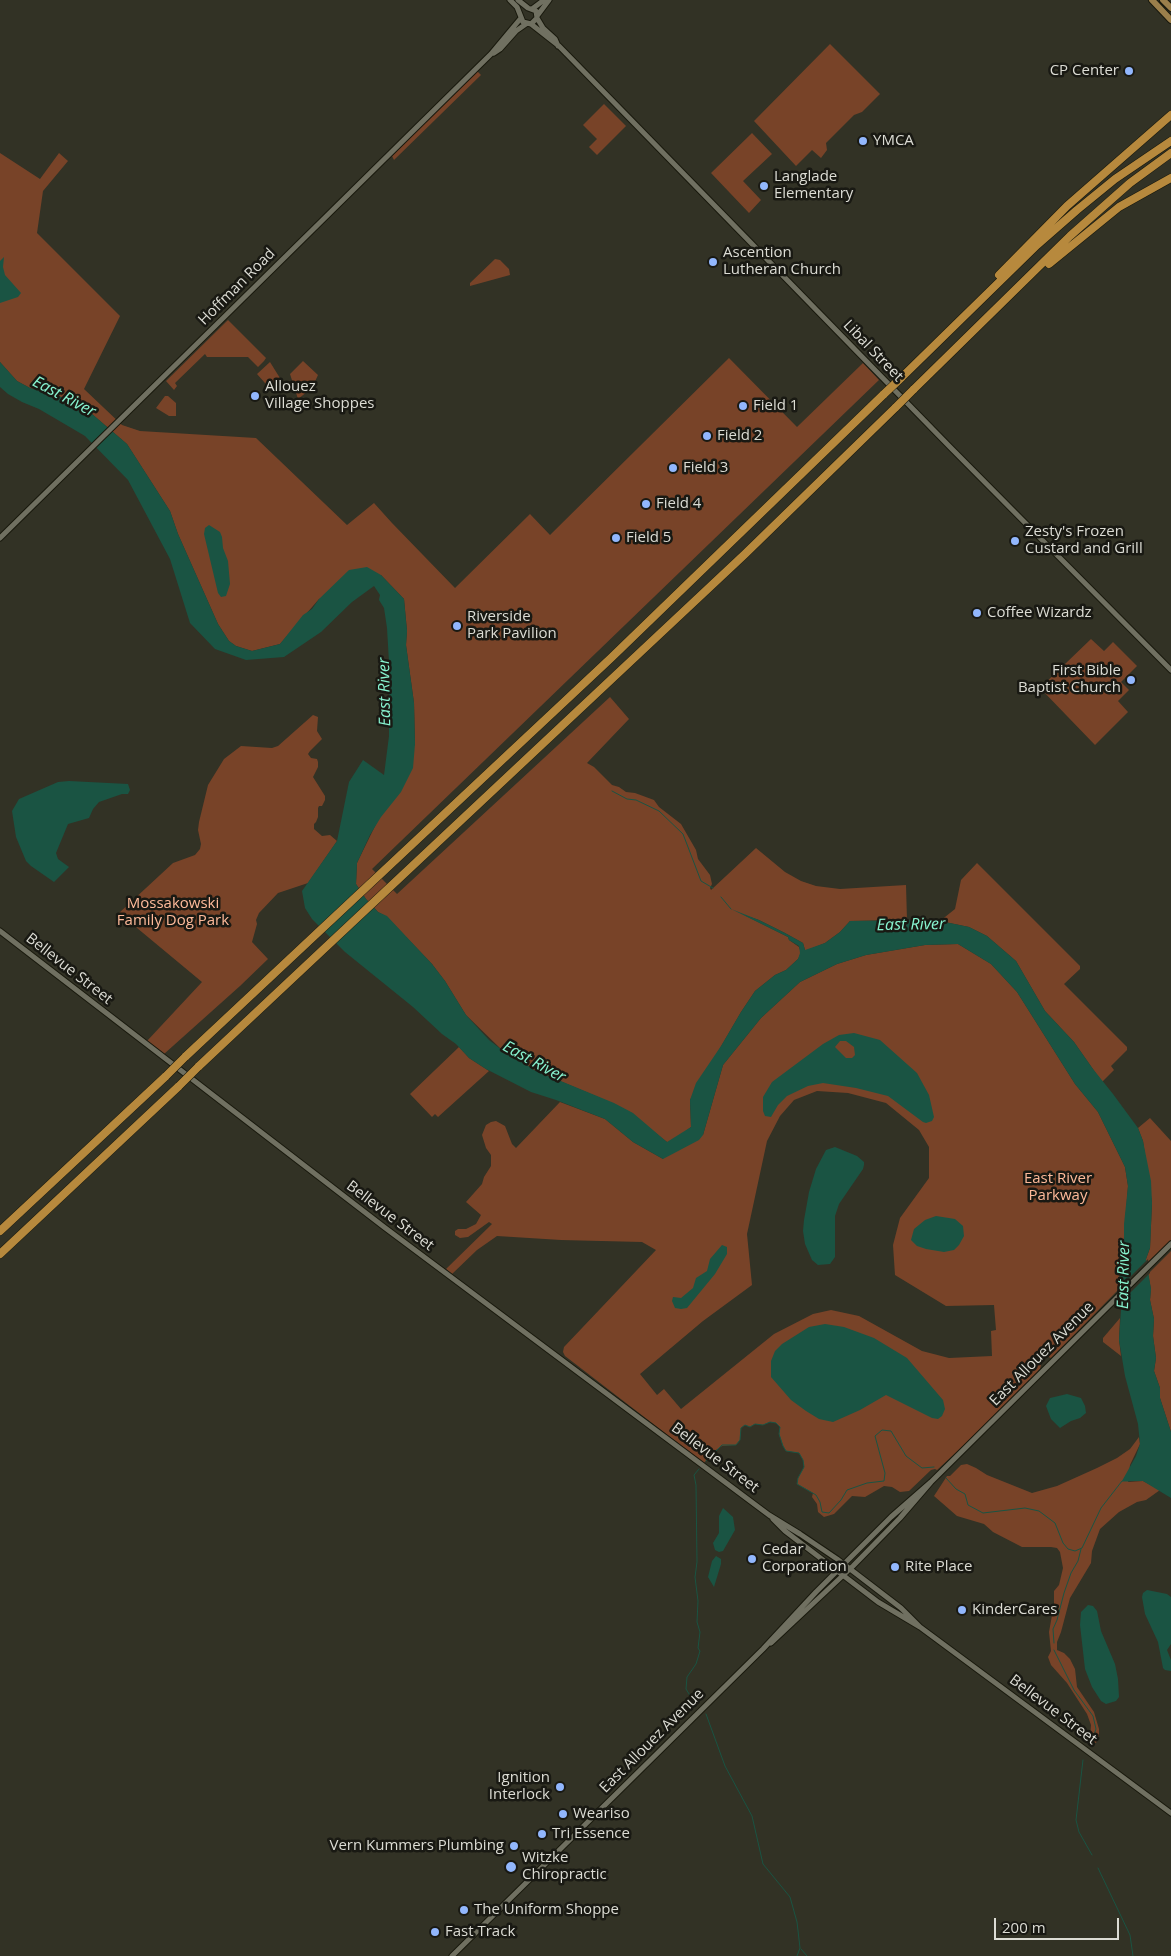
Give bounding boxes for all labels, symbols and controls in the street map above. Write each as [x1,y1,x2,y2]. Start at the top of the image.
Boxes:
place label: CP Center [1050,62,1119,80]
marker: CP Center [1123,65,1135,77]
place label: YMCA [873,132,914,150]
marker: YMCA [857,135,869,147]
place label: Langlade Elementary [774,168,853,203]
marker: Langlade Elementary [758,180,770,192]
place label: Ascention Lutheran Church [723,244,841,279]
street label: Hoffman Road [195,245,279,329]
marker: Ascention Lutheran Church [707,256,719,268]
street label: Libal Street [839,316,907,386]
water label: East River [29,372,99,422]
place label: Allouez Village Shoppes [265,378,374,413]
marker: Allouez Village Shoppes [249,390,261,402]
place label: Field 1 [753,397,798,415]
marker: Field 1 [737,400,749,412]
place label: Field 2 [717,427,762,445]
marker: Field 2 [701,430,713,442]
place label: Field 3 [683,459,728,477]
marker: Field 3 [667,462,679,474]
place label: Field 4 [656,495,701,513]
marker: Field 4 [640,498,652,510]
place label: Zesty's Frozen Custard and Grill [1025,523,1143,558]
place label: Field 5 [626,529,671,547]
marker: Field 5 [610,532,622,544]
marker: Zesty's Frozen Custard and Grill [1009,535,1021,547]
place label: Coffee Wizardz [987,604,1092,622]
marker: Coffee Wizardz [971,607,983,619]
place label: Riverside Park Pavilion [467,608,557,643]
marker: Riverside Park Pavilion [451,620,463,632]
water label: East River [375,658,395,726]
place label: First Bible Baptist Church [1018,662,1121,697]
marker: First Bible Baptist Church [1125,674,1137,686]
park label: Mossakowski Family Dog Park [117,895,229,930]
water label: East River [877,915,945,935]
street label: Bellevue Street [22,930,116,1008]
water label: East River [499,1037,569,1087]
park label: East River Parkway [1024,1170,1092,1205]
street label: Bellevue Street [343,1177,437,1255]
water label: East River [1114,1241,1134,1309]
street label: East Allouez Avenue [986,1298,1098,1410]
street label: Bellevue Street [668,1419,762,1497]
place label: Cedar Corporation [762,1541,847,1576]
marker: Cedar Corporation [746,1553,758,1565]
place label: Rite Place [905,1558,972,1576]
marker: Rite Place [889,1561,901,1573]
place label: KinderCares [972,1601,1057,1619]
marker: KinderCares [956,1604,968,1616]
street label: Bellevue Street [1006,1671,1100,1749]
street label: East Allouez Avenue [596,1685,708,1797]
place label: Ignition Interlock [489,1769,550,1804]
marker: Ignition Interlock [554,1781,566,1793]
place label: Weariso [573,1805,630,1823]
marker: Weariso [557,1808,569,1820]
place label: Tri Essence [552,1825,630,1843]
marker: Tri Essence [536,1828,548,1840]
place label: Vern Kummers Plumbing [329,1837,504,1855]
marker: Vern Kummers Plumbing [508,1840,520,1852]
place label: Witzke Chiropractic [522,1849,607,1884]
marker: Witzke Chiropractic [504,1860,518,1874]
place label: The Uniform Shoppe [474,1901,619,1919]
marker: The Uniform Shoppe [458,1904,470,1916]
scale bar [996,1908,1121,1940]
text: 200 m [1002,1917,1046,1937]
place label: Fast Track [445,1923,515,1941]
marker: Fast Track [429,1926,441,1938]

